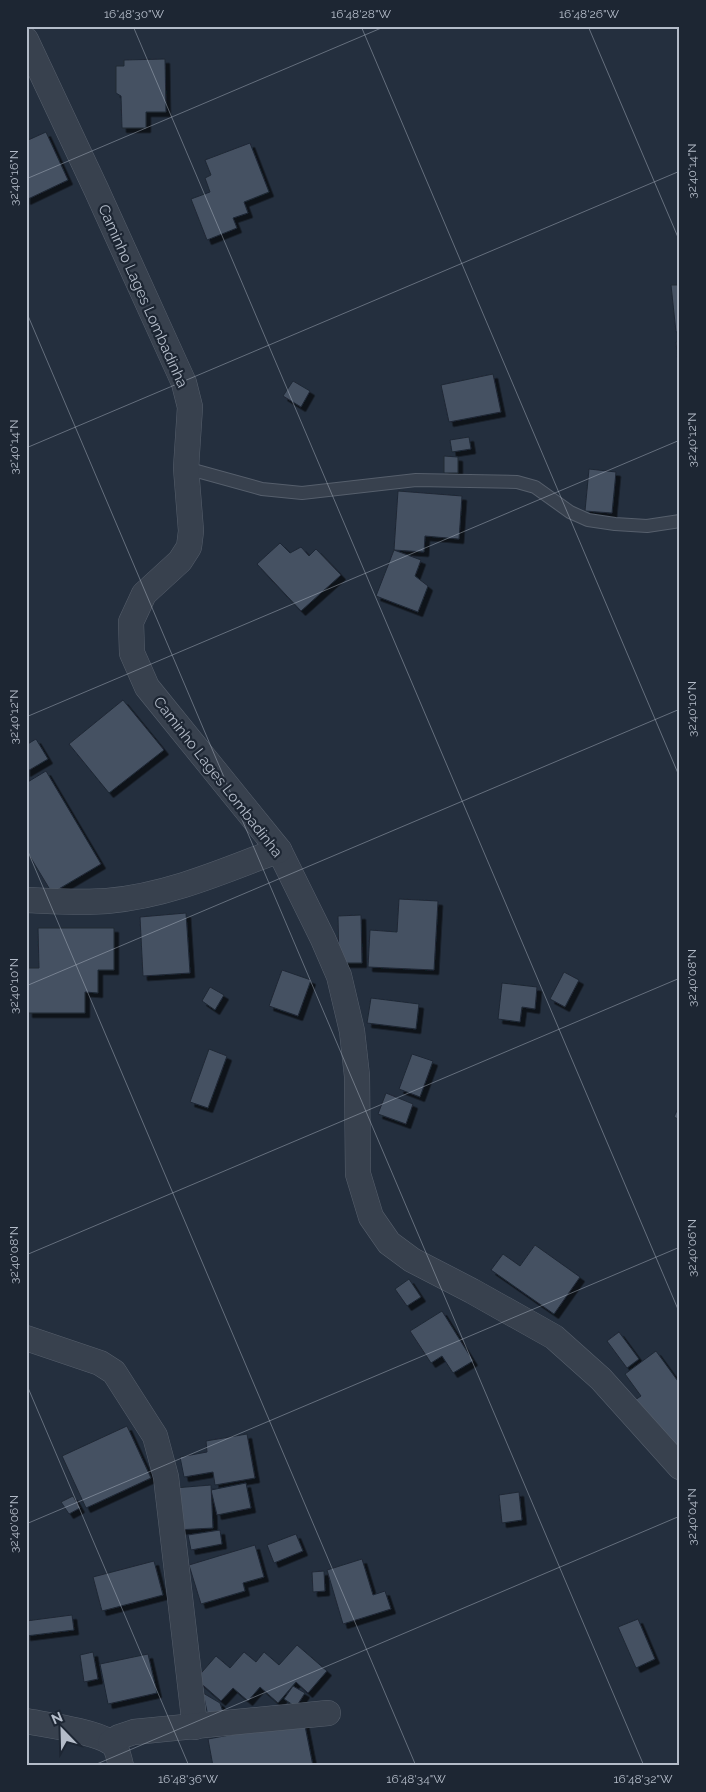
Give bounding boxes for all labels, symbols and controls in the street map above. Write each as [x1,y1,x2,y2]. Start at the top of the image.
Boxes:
text: 16°48'30"W [104,7,165,21]
text: 16°48'28"W [331,7,391,21]
text: 16°48'26"W [559,7,619,21]
text: 32°40'14"N [685,143,699,199]
text: 32°40'16"N [7,150,21,206]
street label: Caminho Lages Lombadinha [94,202,192,390]
text: 32°40'12"N [685,412,699,468]
text: 32°40'14"N [7,419,21,475]
text: 32°40'10"N [685,681,699,737]
text: 32°40'12"N [7,689,21,745]
street label: Caminho Lages Lombadinha [150,693,286,861]
text: 32°40'08"N [685,949,699,1007]
text: 32°40'10"N [7,958,21,1014]
text: 32°40'06"N [685,1219,699,1277]
text: 32°40'08"N [7,1226,21,1284]
text: 32°40'04"N [685,1488,699,1546]
text: 32°40'06"N [7,1495,21,1553]
north arrow [38,1704,88,1754]
text: N [49,1709,65,1727]
text: 16°48'36"W [158,1772,219,1786]
text: 16°48'34"W [386,1772,446,1786]
text: 16°48'32"W [613,1772,673,1786]

